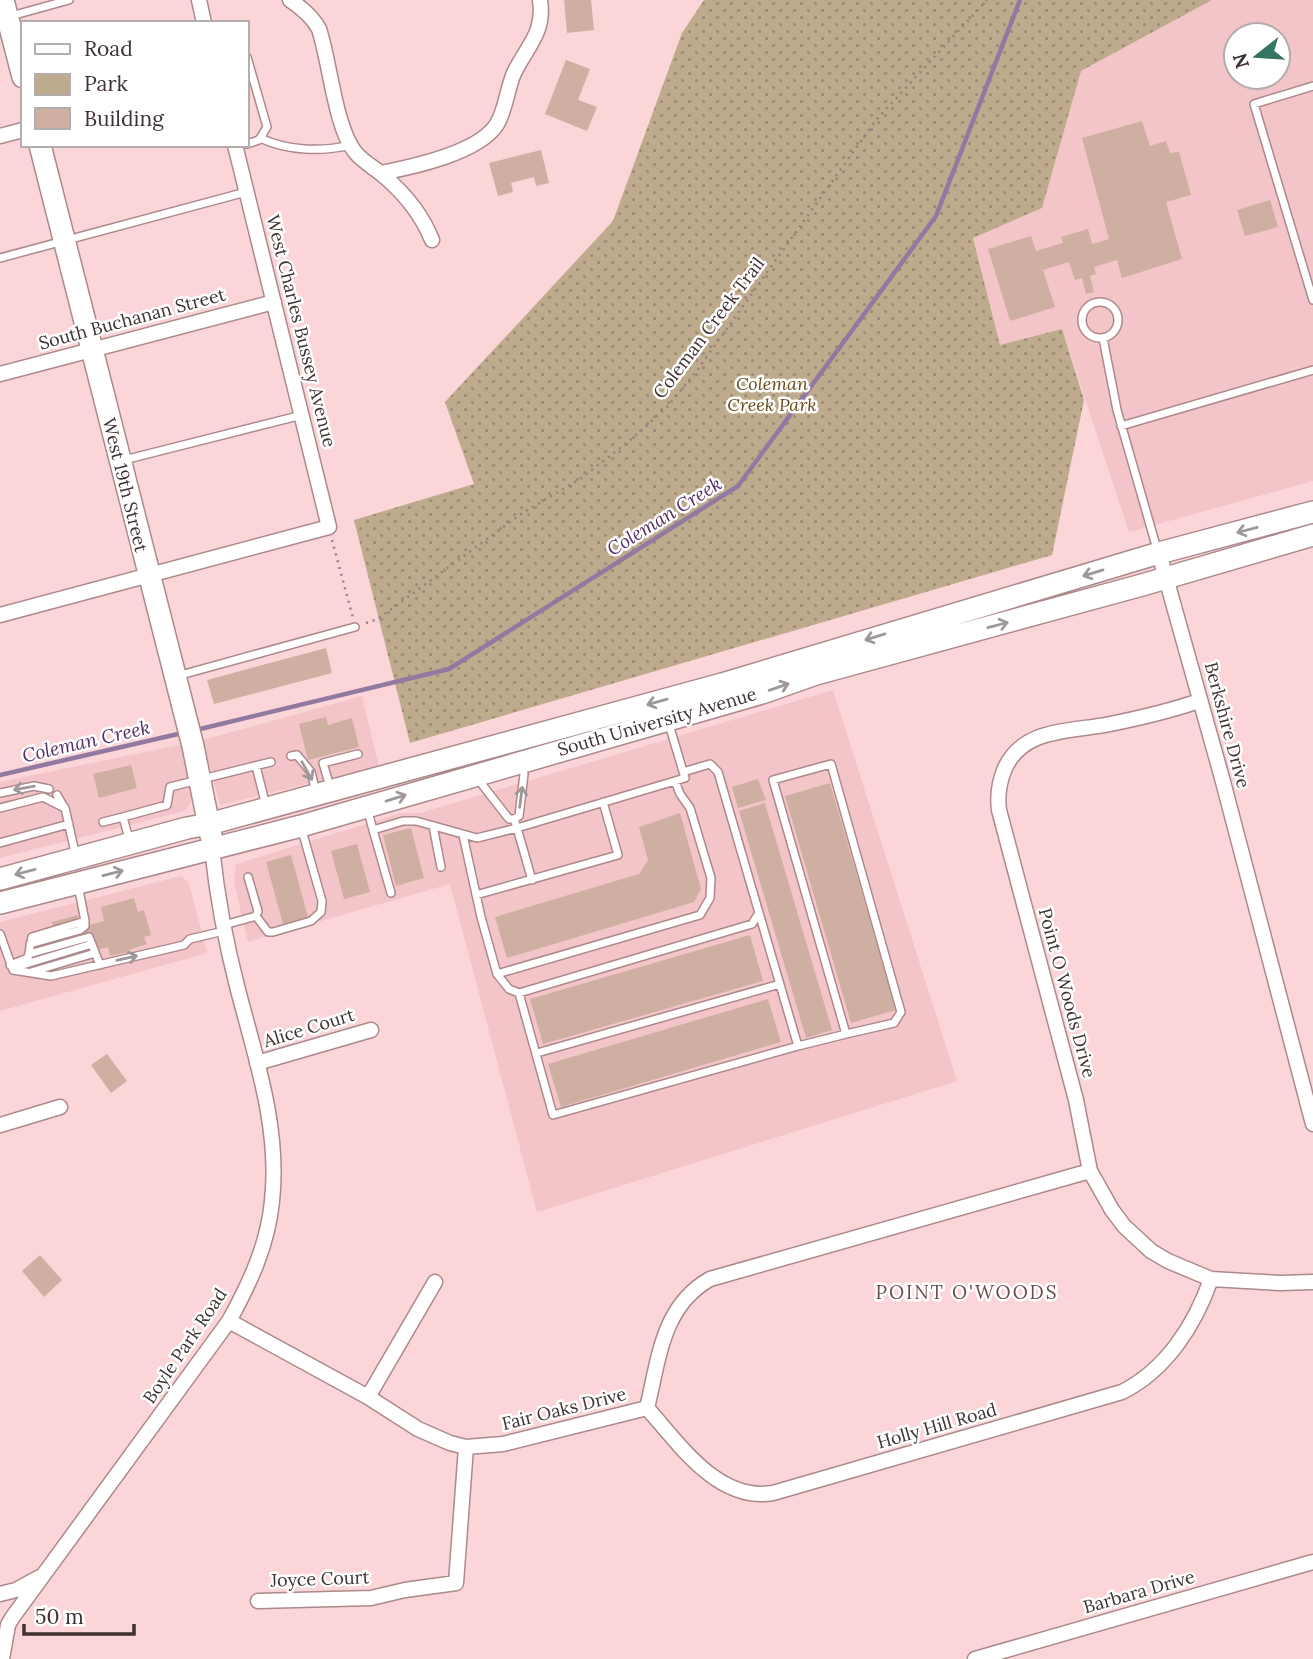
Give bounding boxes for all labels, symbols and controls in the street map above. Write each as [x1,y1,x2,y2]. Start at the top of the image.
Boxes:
legend [21,21,248,147]
north arrow [1222,21,1292,91]
text: Road [84,35,133,62]
text: N [1227,50,1254,72]
text: Park [84,70,128,97]
text: Building [84,105,164,132]
street label: West Charles Bussey Avenue [261,212,342,450]
street label: Coleman Creek Trail [648,252,769,403]
street label: South Buchanan Street [36,283,228,355]
park label: Coleman Creek Park [727,372,817,416]
street label: West 19th Street [98,415,153,554]
water label: Coleman Creek [602,471,726,561]
one-way arrow [1236,524,1258,537]
one-way arrow [1083,568,1105,580]
one-way arrow [986,618,1009,631]
one-way arrow [864,632,886,645]
street label: Berkshire Drive [1200,659,1255,791]
one-way arrow [768,680,790,693]
street label: South University Avenue [555,682,759,761]
one-way arrow [646,696,669,709]
water label: Coleman Creek [20,715,152,767]
one-way arrow [301,761,315,781]
one-way arrow [13,782,36,795]
one-way arrow [515,786,528,809]
one-way arrow [385,791,407,804]
one-way arrow [14,866,37,879]
one-way arrow [101,866,124,879]
street label: Point O Woods Drive [1034,905,1101,1081]
one-way arrow [115,951,138,965]
street label: Alice Court [260,1003,357,1053]
district label: POINT O'WOODS [875,1280,1059,1304]
street label: Boyle Park Road [137,1283,232,1408]
street label: Fair Oaks Drive [499,1382,629,1435]
street label: Holly Hill Road [874,1397,1000,1454]
street label: Joyce Court [269,1565,370,1592]
street label: Barbara Drive [1081,1565,1197,1618]
scale bar [24,1592,135,1636]
text: 50 m [35,1603,84,1630]

